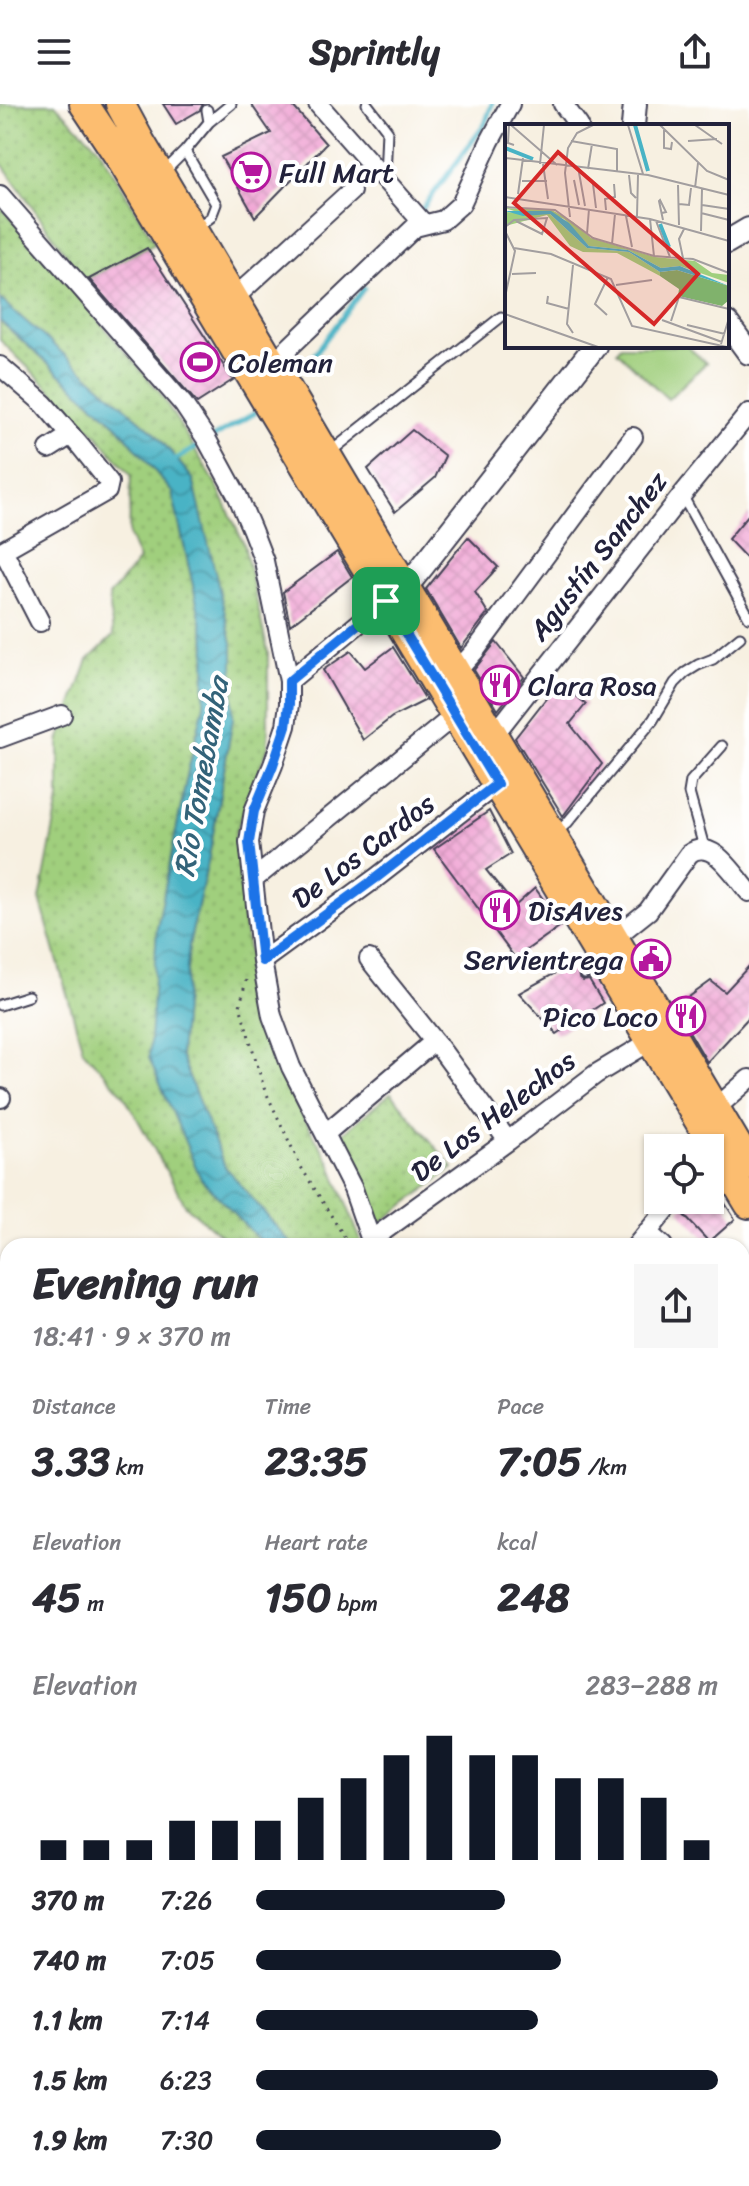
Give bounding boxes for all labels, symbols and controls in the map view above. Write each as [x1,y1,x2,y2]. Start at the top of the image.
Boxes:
text: Sprintly [309,20,440,84]
icon: menu [32,30,76,74]
icon: share [673,30,717,74]
inset map [505,124,729,348]
place label: Full Mart [279,148,394,197]
supermarket icon: Full Mart [230,151,272,193]
place label: Coleman [228,338,333,387]
sports icon: Coleman [179,341,221,383]
street label: Agustín Sanchez [515,460,681,653]
pin [352,567,420,635]
icon: arrive [364,579,408,623]
place label: Clara Rosa [528,661,657,710]
restaurant icon: Clara Rosa [479,664,521,706]
water label: Río Tomebamba [157,669,246,881]
street label: De Los Cardos [280,780,446,922]
place label: DisAves [528,886,623,935]
restaurant icon: DisAves [479,889,521,931]
place label: Servientrega [464,935,624,984]
public building icon: Servientrega [630,938,672,980]
place label: Pico Loco [543,992,658,1041]
restaurant icon: Pico Loco [665,995,707,1037]
street label: De Los Helechos [400,1037,587,1195]
map controls [644,1134,724,1214]
button: locate [644,1134,724,1214]
text: Evening run [32,1244,258,1322]
button: share [634,1264,718,1348]
text: 18:41 · 9 × 370 m [32,1313,231,1359]
text: Distance [32,1387,116,1426]
text: Time [265,1387,311,1426]
text: Pace [497,1387,544,1426]
text: 3.33 [32,1426,110,1497]
text: 23:35 [265,1426,368,1497]
text: 7:05 [497,1426,582,1497]
text: km [110,1448,144,1487]
text: /km [582,1448,627,1487]
text: Elevation [32,1523,121,1562]
text: Heart rate [265,1523,368,1562]
text: kcal [497,1523,537,1562]
text: 45 [32,1562,81,1633]
text: 150 [265,1562,332,1633]
text: 248 [497,1562,570,1633]
text: m [81,1584,104,1623]
text: bpm [332,1584,378,1623]
text: Elevation [32,1662,137,1708]
text: 283–288 m [585,1662,718,1708]
text: 370 m [32,1877,104,1923]
text: 7:26 [160,1877,212,1923]
text: 740 m [32,1937,106,1983]
text: 7:05 [160,1937,215,1983]
text: 1.1 km [32,1997,103,2043]
text: 7:14 [160,1997,210,2043]
text: 1.5 km [32,2057,107,2103]
text: 6:23 [160,2057,212,2103]
text: 1.9 km [32,2117,108,2163]
text: 7:30 [160,2117,213,2163]

